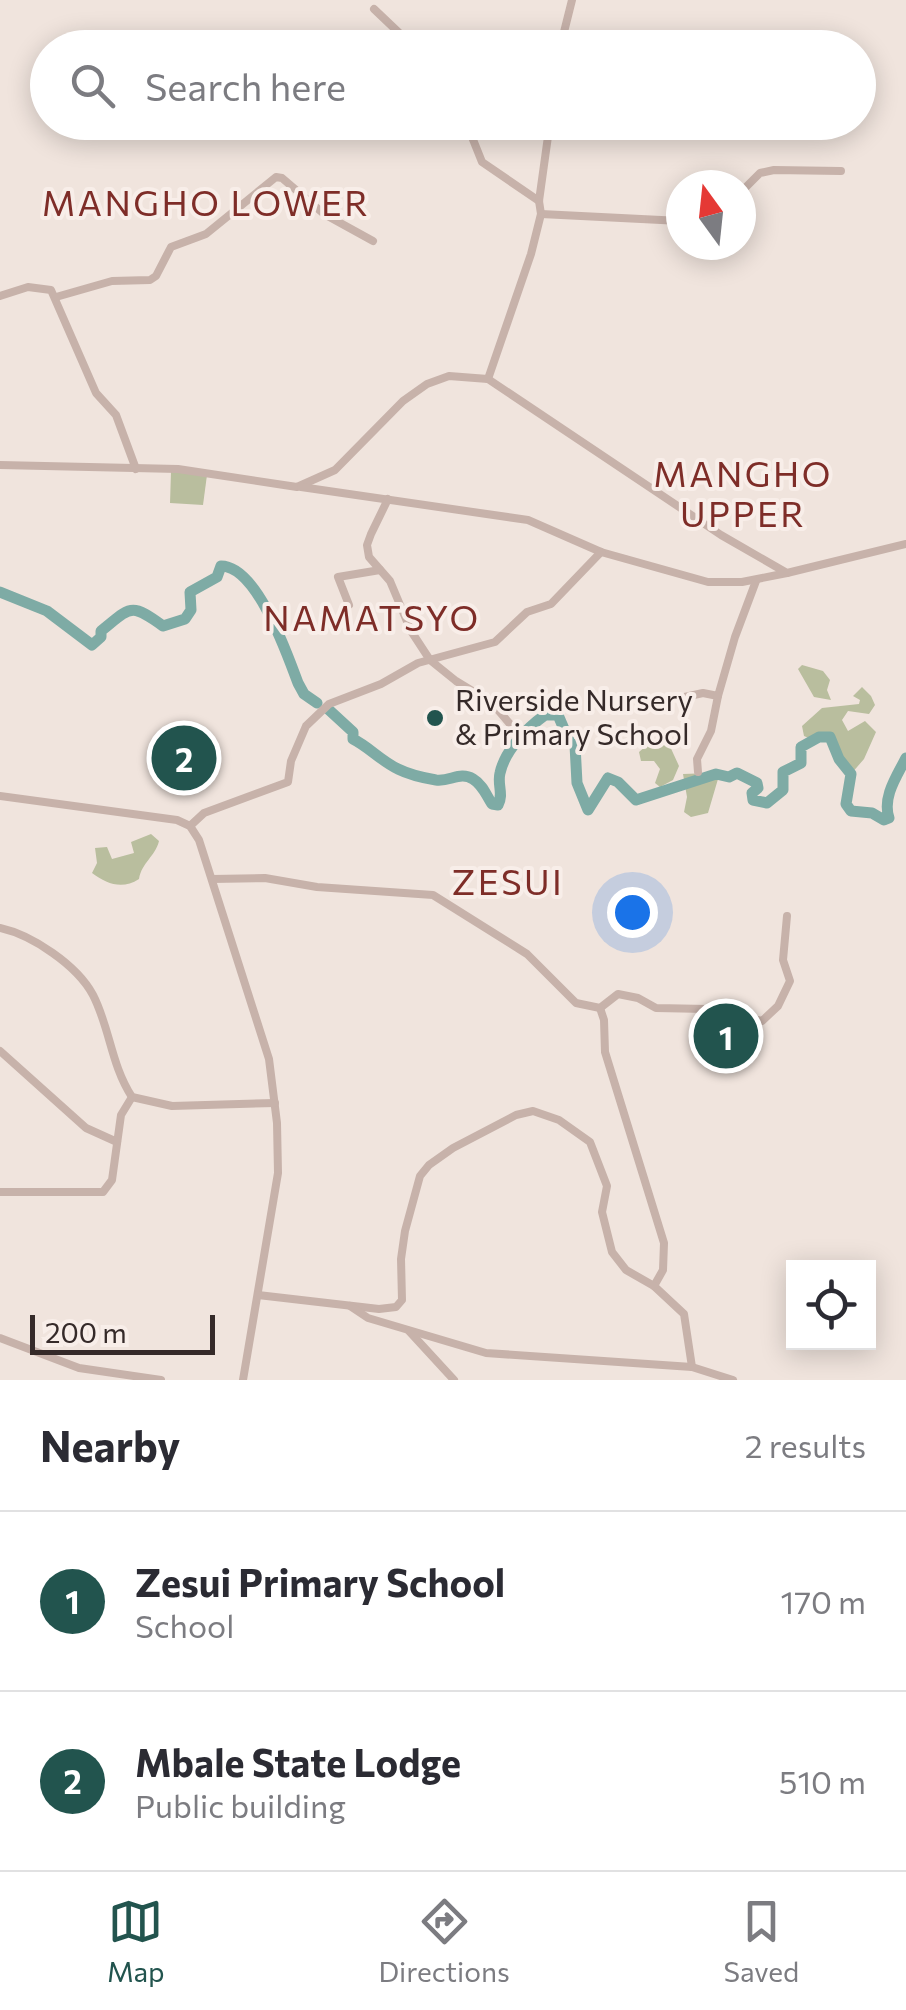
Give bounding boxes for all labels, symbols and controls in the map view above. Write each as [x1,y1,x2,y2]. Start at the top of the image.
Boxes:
search box [30,30,876,140]
icon: search [65,58,120,113]
text: Search here [145,62,346,109]
north arrow [666,170,756,260]
district label: MANGHO LOWER [42,180,370,223]
district label: MANGHO UPPER [653,451,833,534]
district label: NAMATSYO [263,595,481,638]
place label: Riverside Nursery & Primary School [455,680,693,751]
marker: Riverside Nursery & Primary School [424,707,446,729]
pin: 2 [152,720,216,796]
district label: ZESUI [452,859,564,902]
your location [607,887,658,938]
pin: 1 [694,998,758,1074]
map controls [786,1260,876,1350]
button: locate [786,1260,876,1350]
scale bar [30,1310,215,1354]
text: 200 m [45,1315,127,1349]
text: Nearby [40,1419,180,1471]
text: 2 results [745,1425,866,1465]
text: Zesui Primary School [135,1558,505,1605]
text: 1 [65,1581,80,1621]
text: 170 m [781,1581,866,1621]
text: School [135,1605,234,1645]
text: Mbale State Lodge [135,1738,461,1785]
text: 2 [63,1761,82,1801]
text: 510 m [779,1761,866,1801]
text: Public building [135,1785,346,1825]
tab: Map [107,1894,165,1988]
tab: Directions [378,1894,510,1988]
tab: Saved [724,1894,799,1988]

